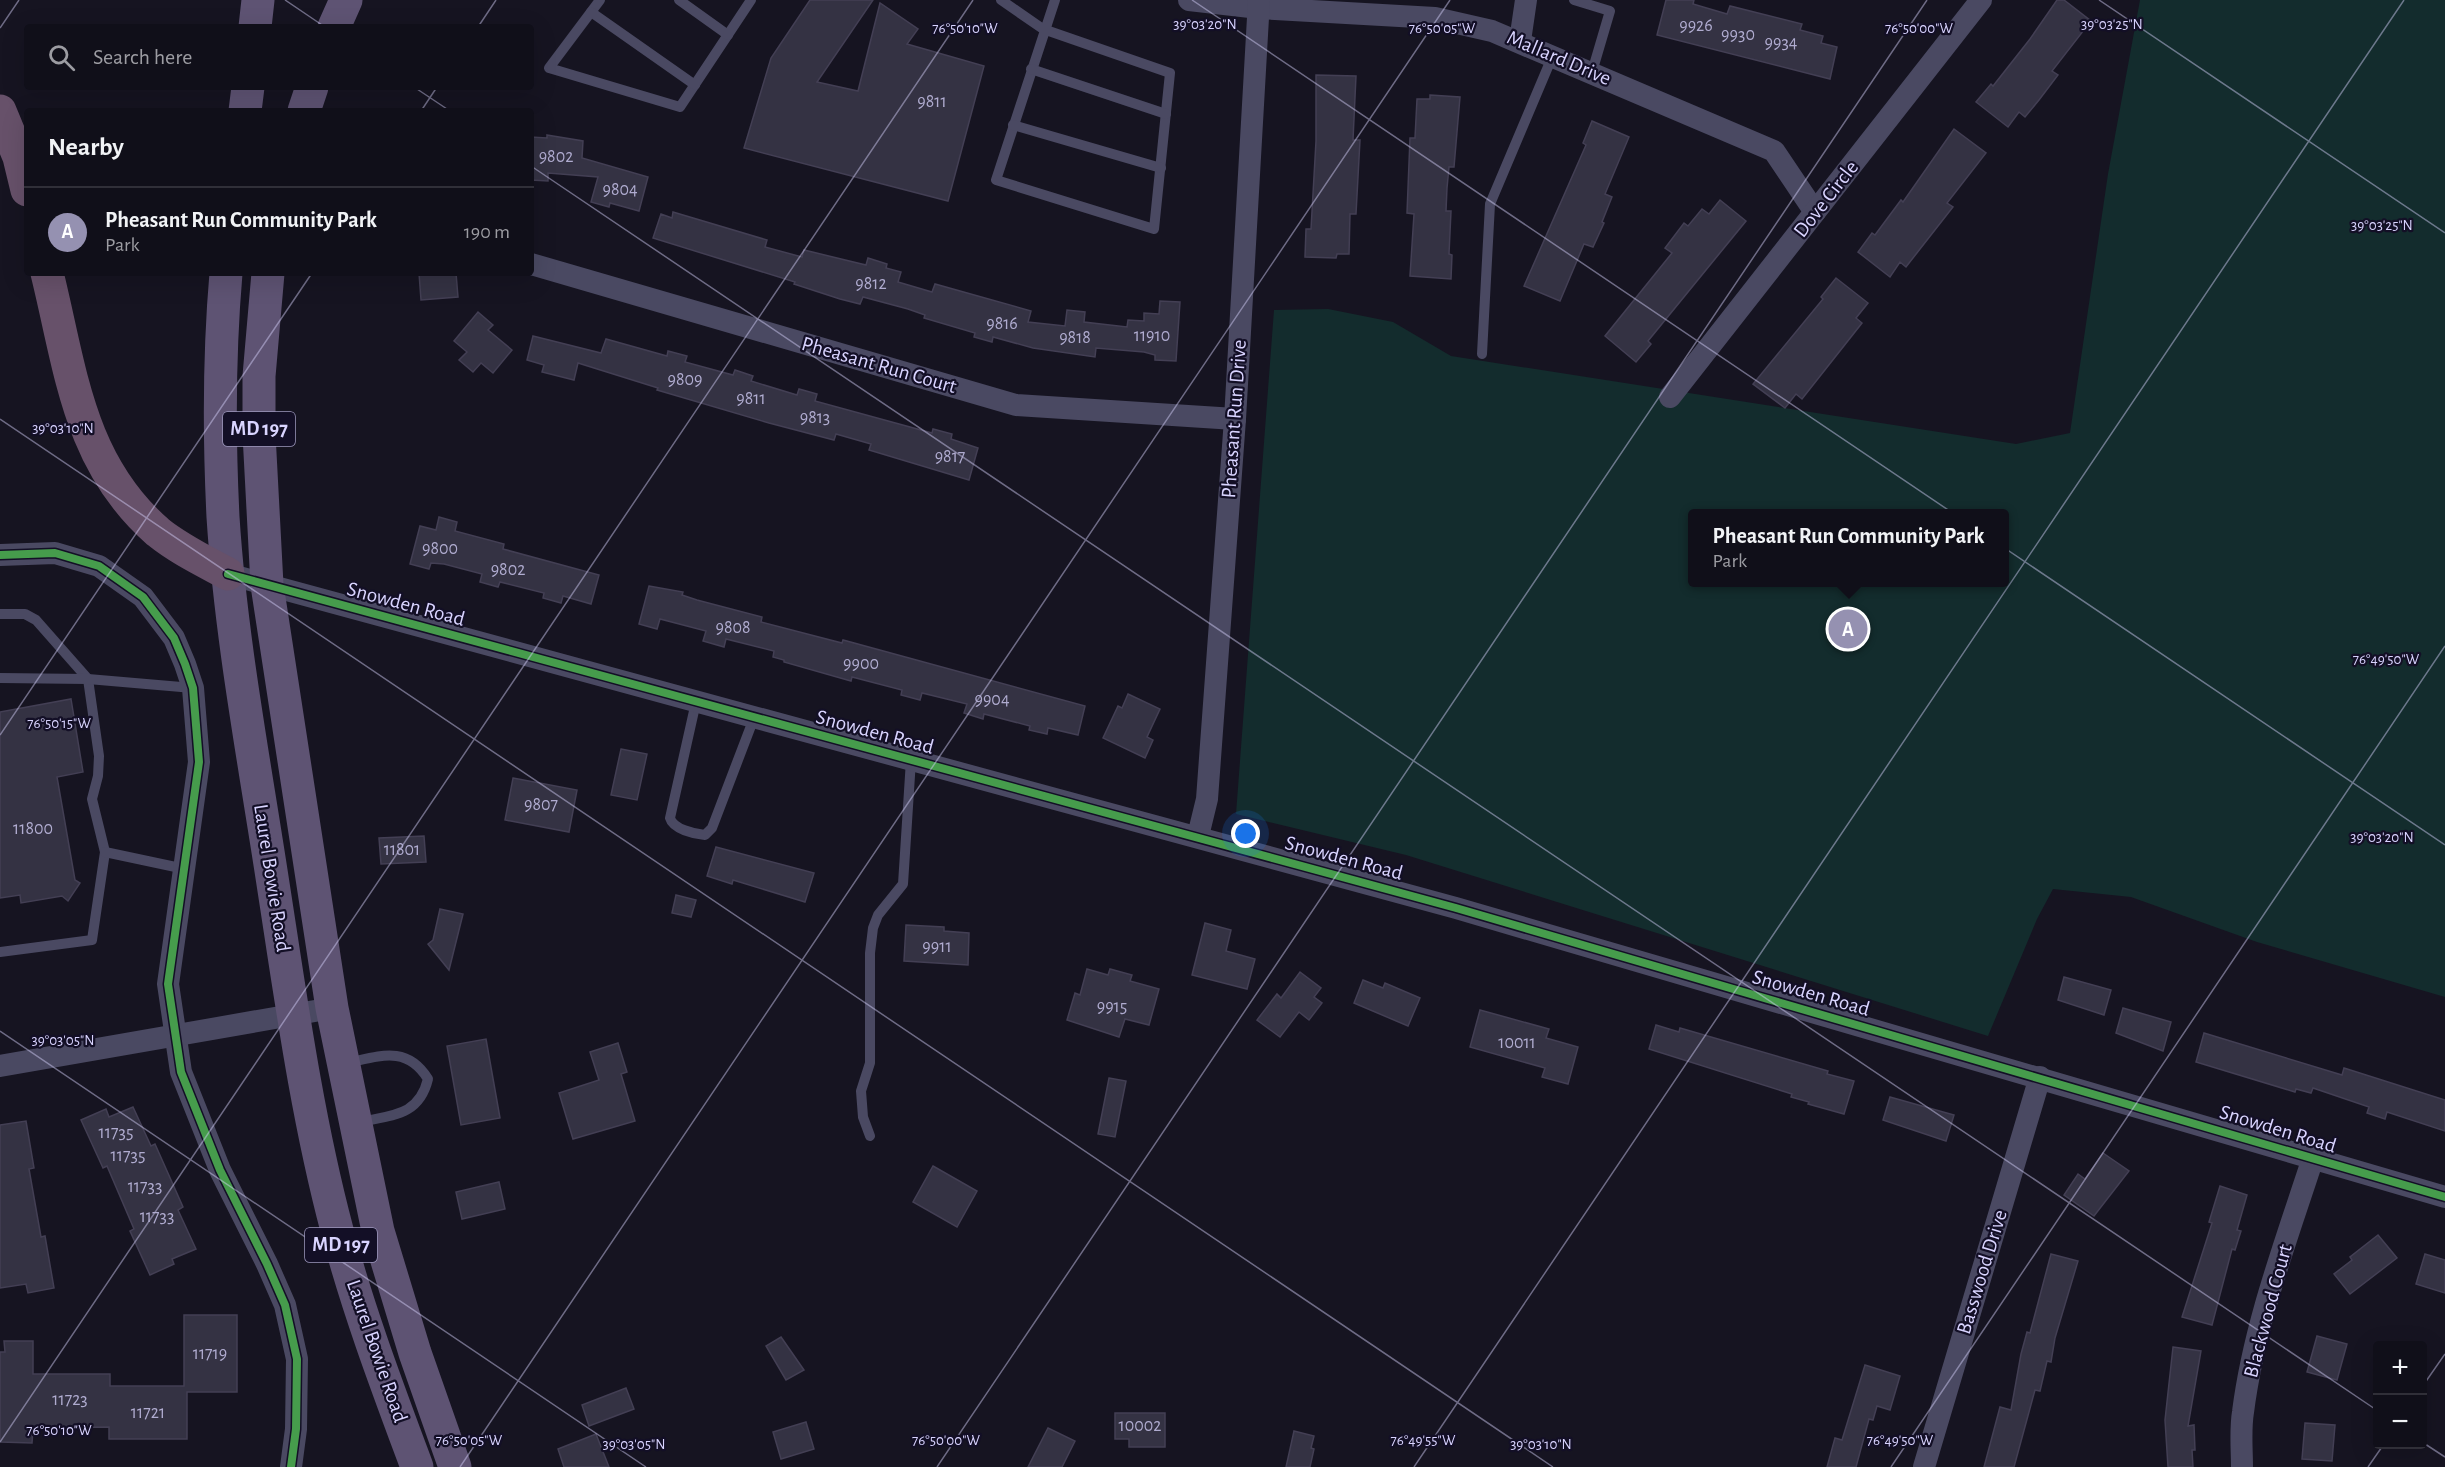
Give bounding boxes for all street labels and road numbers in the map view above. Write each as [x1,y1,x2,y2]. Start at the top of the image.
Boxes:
street label: Mallard Drive [1504,27,1614,89]
street label: Dove Circle [1790,157,1862,241]
street label: Pheasant Run Court [799,333,959,397]
street label: Pheasant Run Drive [1218,339,1250,499]
road number: MD 197 [223,412,295,446]
street label: Snowden Road [345,578,467,630]
street label: Snowden Road [814,706,936,758]
street label: Laurel Bowie Road [250,803,294,953]
street label: Snowden Road [1283,832,1405,884]
street label: Snowden Road [1750,966,1872,1020]
street label: Snowden Road [2217,1101,2339,1157]
street label: Basswood Drive [1953,1207,2011,1337]
road number: MD 197 [305,1228,377,1262]
street label: Blackwood Court [2240,1242,2296,1380]
street label: Laurel Bowie Road [343,1277,411,1425]

